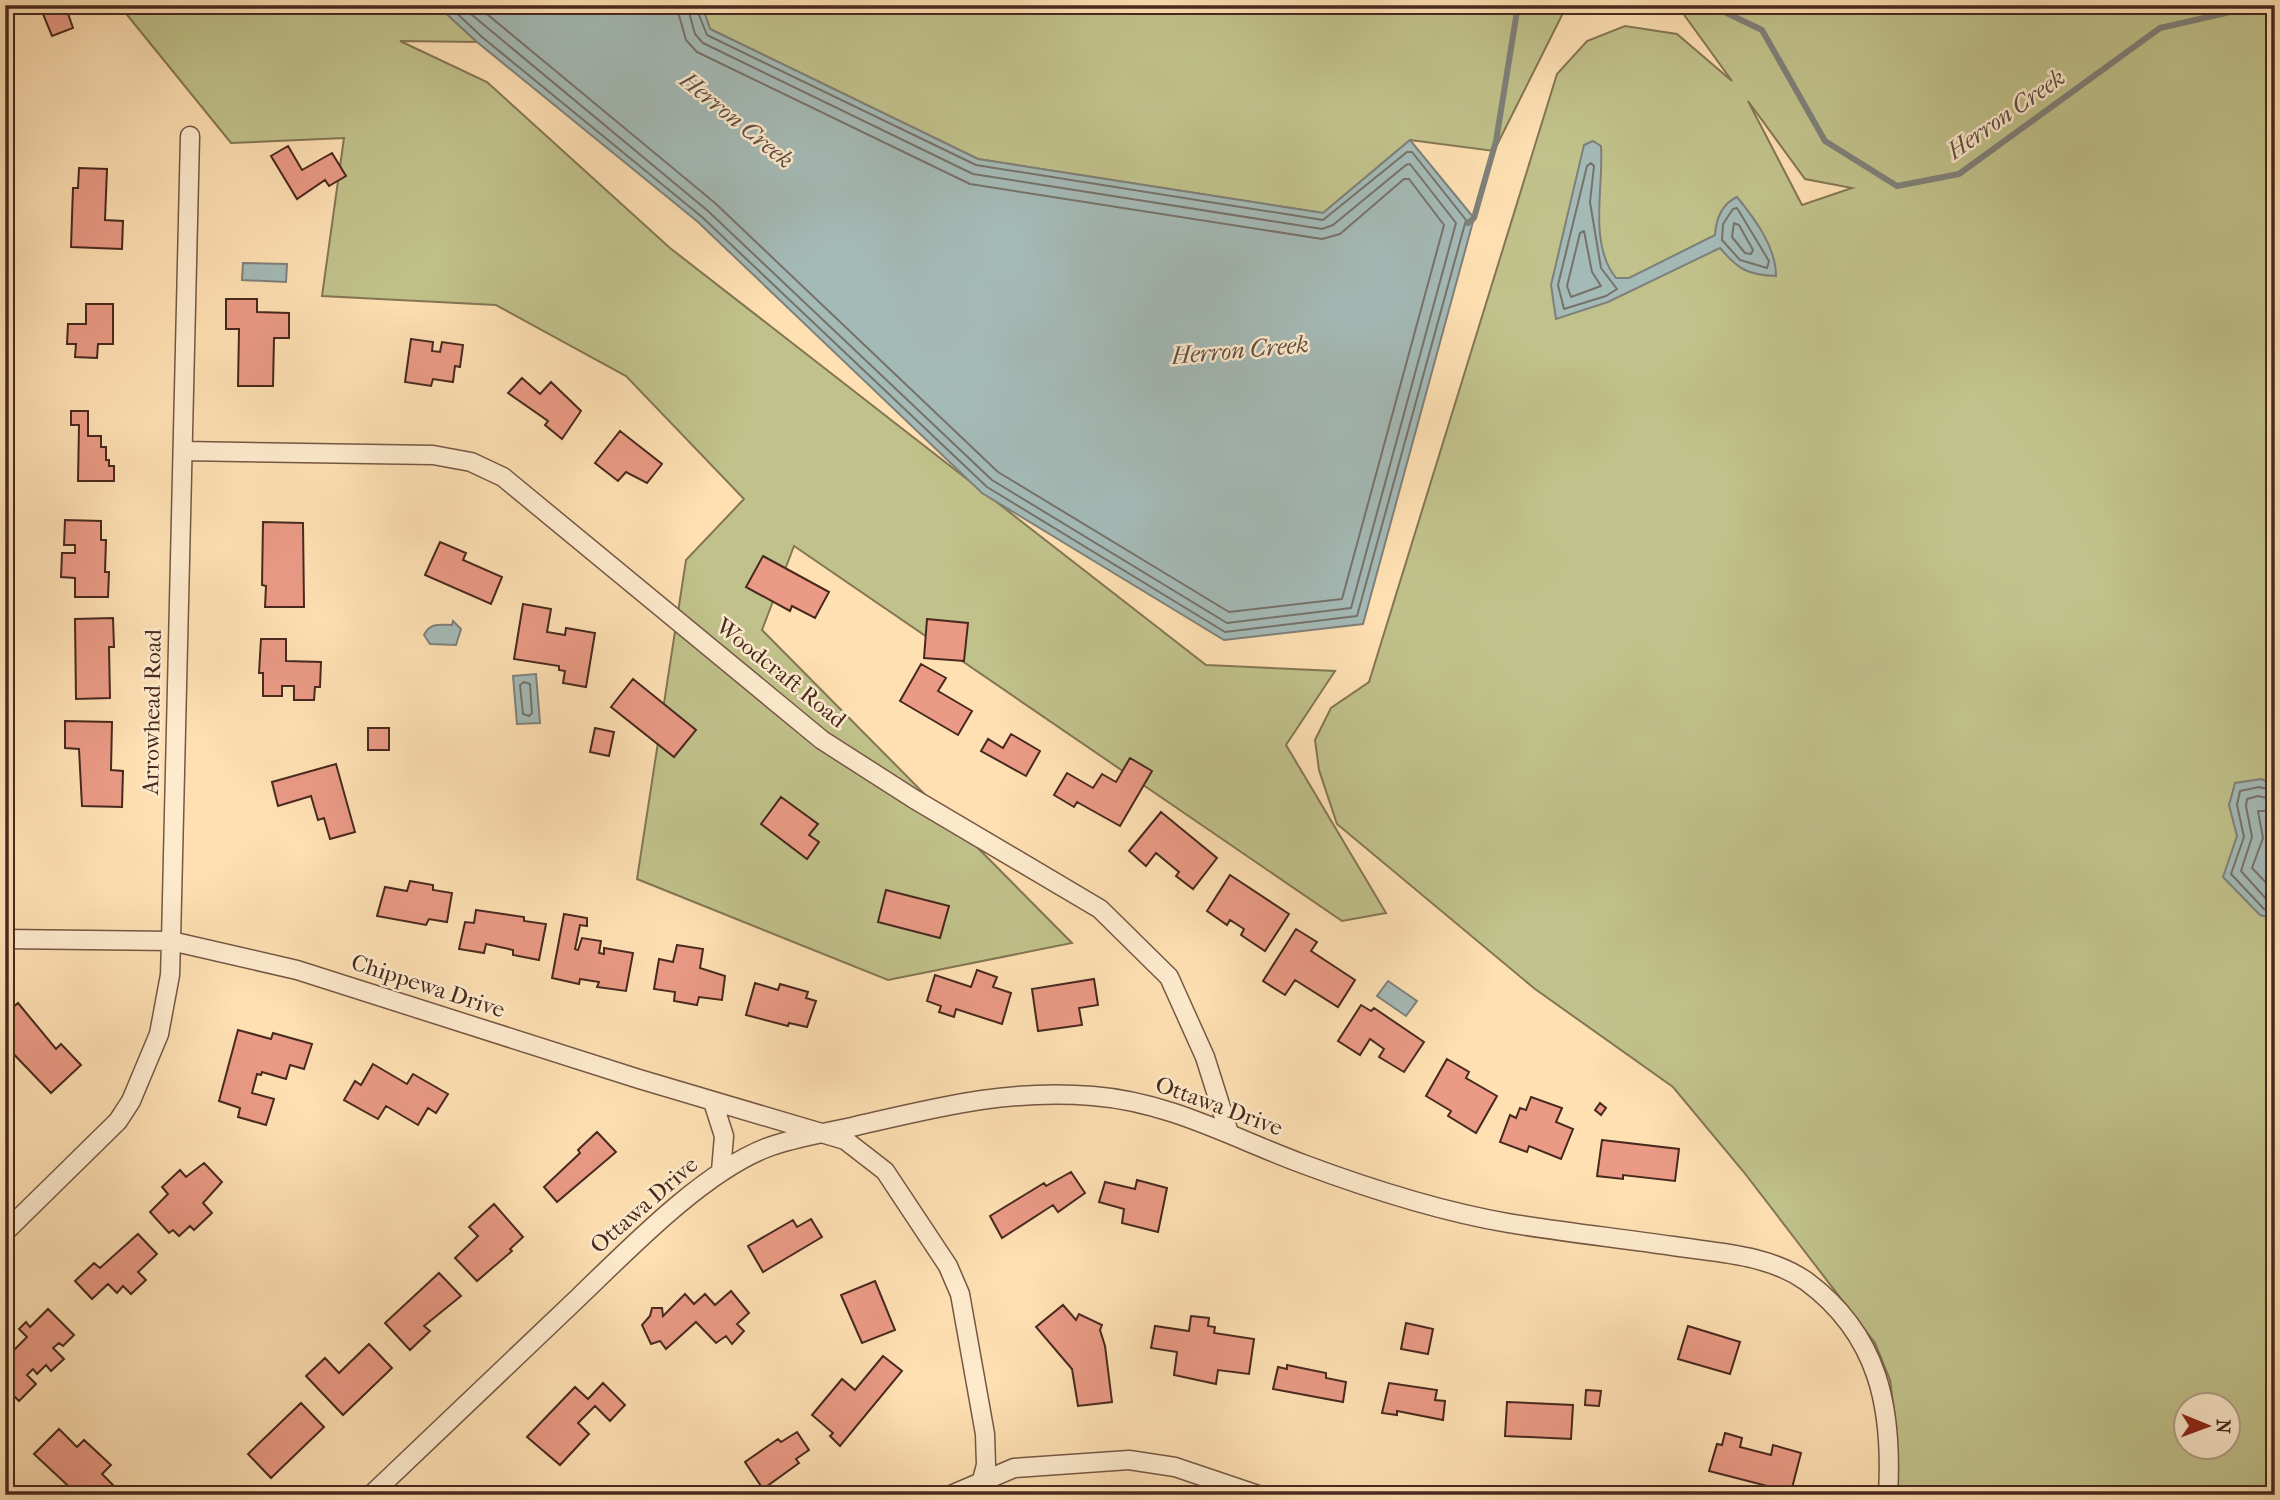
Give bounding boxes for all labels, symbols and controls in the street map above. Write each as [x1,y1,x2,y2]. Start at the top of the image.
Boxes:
water label: Herron Creek [1941,63,2070,165]
water label: Herron Creek [674,65,799,174]
water label: Herron Creek [1169,330,1310,370]
street label: Woodcraft Road [710,612,852,734]
street label: Arrowhead Road [137,628,167,796]
street label: Chippewa Drive [348,948,508,1024]
street label: Ottawa Drive [1152,1070,1286,1142]
street label: Ottawa Drive [585,1151,703,1259]
north arrow [2172,1392,2242,1462]
text: N [2212,1419,2234,1434]

